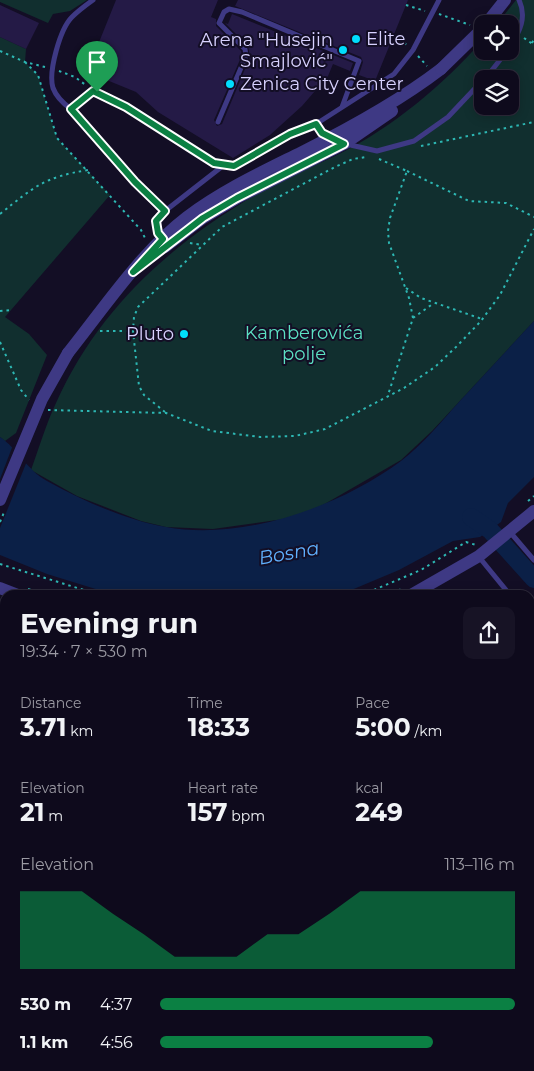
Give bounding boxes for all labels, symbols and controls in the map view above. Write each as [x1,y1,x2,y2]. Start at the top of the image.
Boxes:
map controls [474,15,519,115]
button: locate [474,15,519,60]
place label: Elite [366,28,406,50]
place label: Arena "Husejin Smajlović" [200,29,333,72]
marker: Elite [350,33,362,45]
pin [76,41,118,92]
marker: Arena "Husejin Smajlović" [337,44,349,56]
icon: arrive [83,48,111,76]
button: layers [474,70,519,115]
place label: Zenica City Center [240,73,404,95]
marker: Zenica City Center [224,78,236,90]
park label: Kamberovića polje [245,322,363,365]
place label: Pluto [126,323,174,345]
marker: Pluto [178,328,190,340]
water label: Bosna [257,536,321,570]
text: Evening run [20,606,198,640]
button: share [463,607,515,659]
text: 19:34 · 7 × 530 m [20,642,148,661]
text: Distance [20,694,82,712]
text: Time [188,694,223,712]
text: Pace [355,694,390,712]
text: 3.71 [20,712,67,742]
text: 18:33 [188,712,250,742]
text: 5:00 [355,712,411,742]
text: km [67,722,93,740]
text: /km [411,722,442,740]
text: Elevation [20,779,85,797]
text: Heart rate [188,779,258,797]
text: kcal [355,779,383,797]
text: 21 [20,797,45,827]
text: 157 [188,797,228,827]
text: 249 [355,797,403,827]
text: m [45,807,63,825]
text: bpm [228,807,265,825]
text: Elevation [20,855,94,874]
text: 113–116 m [444,855,515,874]
text: 530 m [20,995,71,1014]
text: 4:37 [100,995,132,1014]
text: 1.1 km [20,1033,68,1052]
text: 4:56 [100,1033,133,1052]

